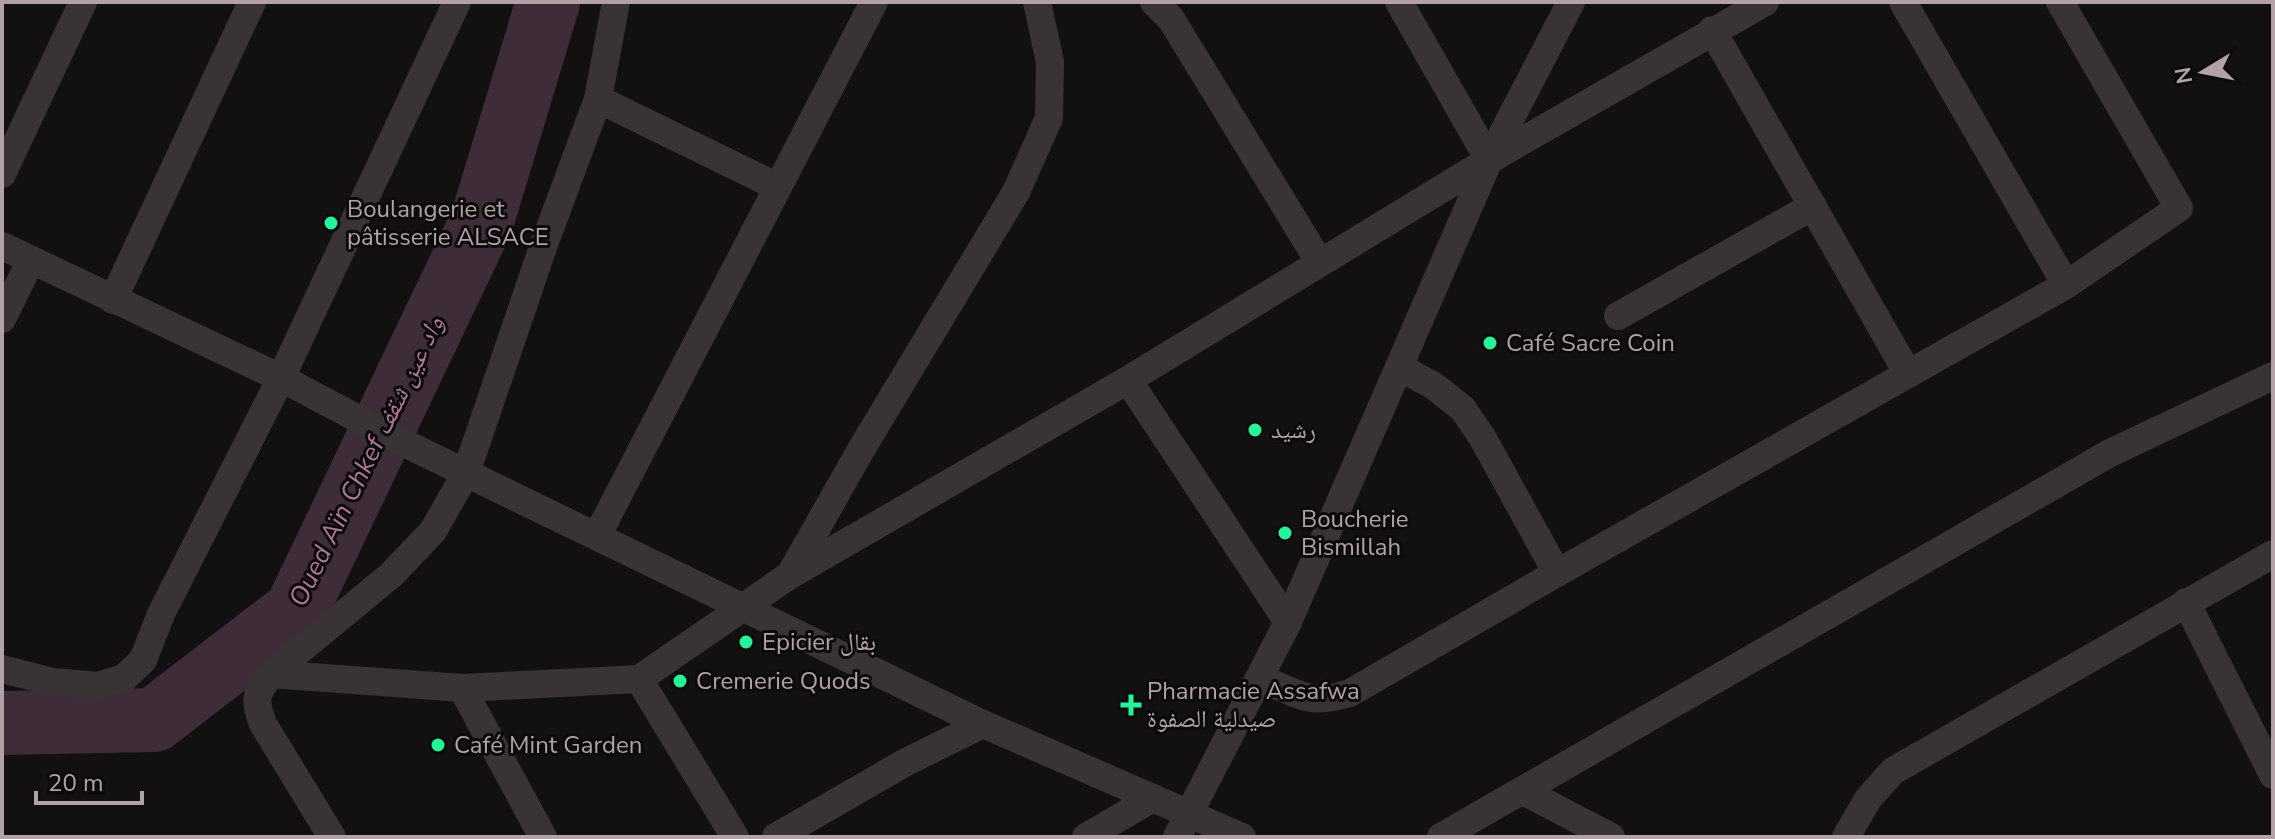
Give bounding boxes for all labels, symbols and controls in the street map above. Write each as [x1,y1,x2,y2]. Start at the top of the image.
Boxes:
north arrow [2163,32,2243,112]
text: N [2168,65,2200,86]
place label: Boulangerie et pâtisserie ALSACE [347,193,549,253]
marker: Boulangerie et pâtisserie ALSACE [322,214,340,232]
water label: Oued Aïn Chkef واد عين شقف [281,310,452,612]
place label: Café Sacre Coin [1506,327,1675,359]
marker: Café Sacre Coin [1481,334,1499,352]
place label: رشيد [1271,414,1316,446]
marker: رشيد [1246,421,1264,439]
place label: Boucherie Bismillah [1301,503,1408,563]
marker: Boucherie Bismillah [1276,524,1294,542]
place label: Epicier بقال [762,626,876,658]
marker: Epicier بقال [737,633,755,651]
place label: Cremerie Quods [696,665,871,697]
marker: Cremerie Quods [671,672,689,690]
place label: Pharmacie Assafwa صيدلية الصفوة [1147,675,1360,735]
marker: Pharmacie Assafwa صيدلية الصفوة [1122,696,1140,714]
place label: Café Mint Garden [454,729,642,761]
marker: Café Mint Garden [429,736,447,754]
scale bar [36,755,142,805]
text: 20 m [48,767,104,799]

